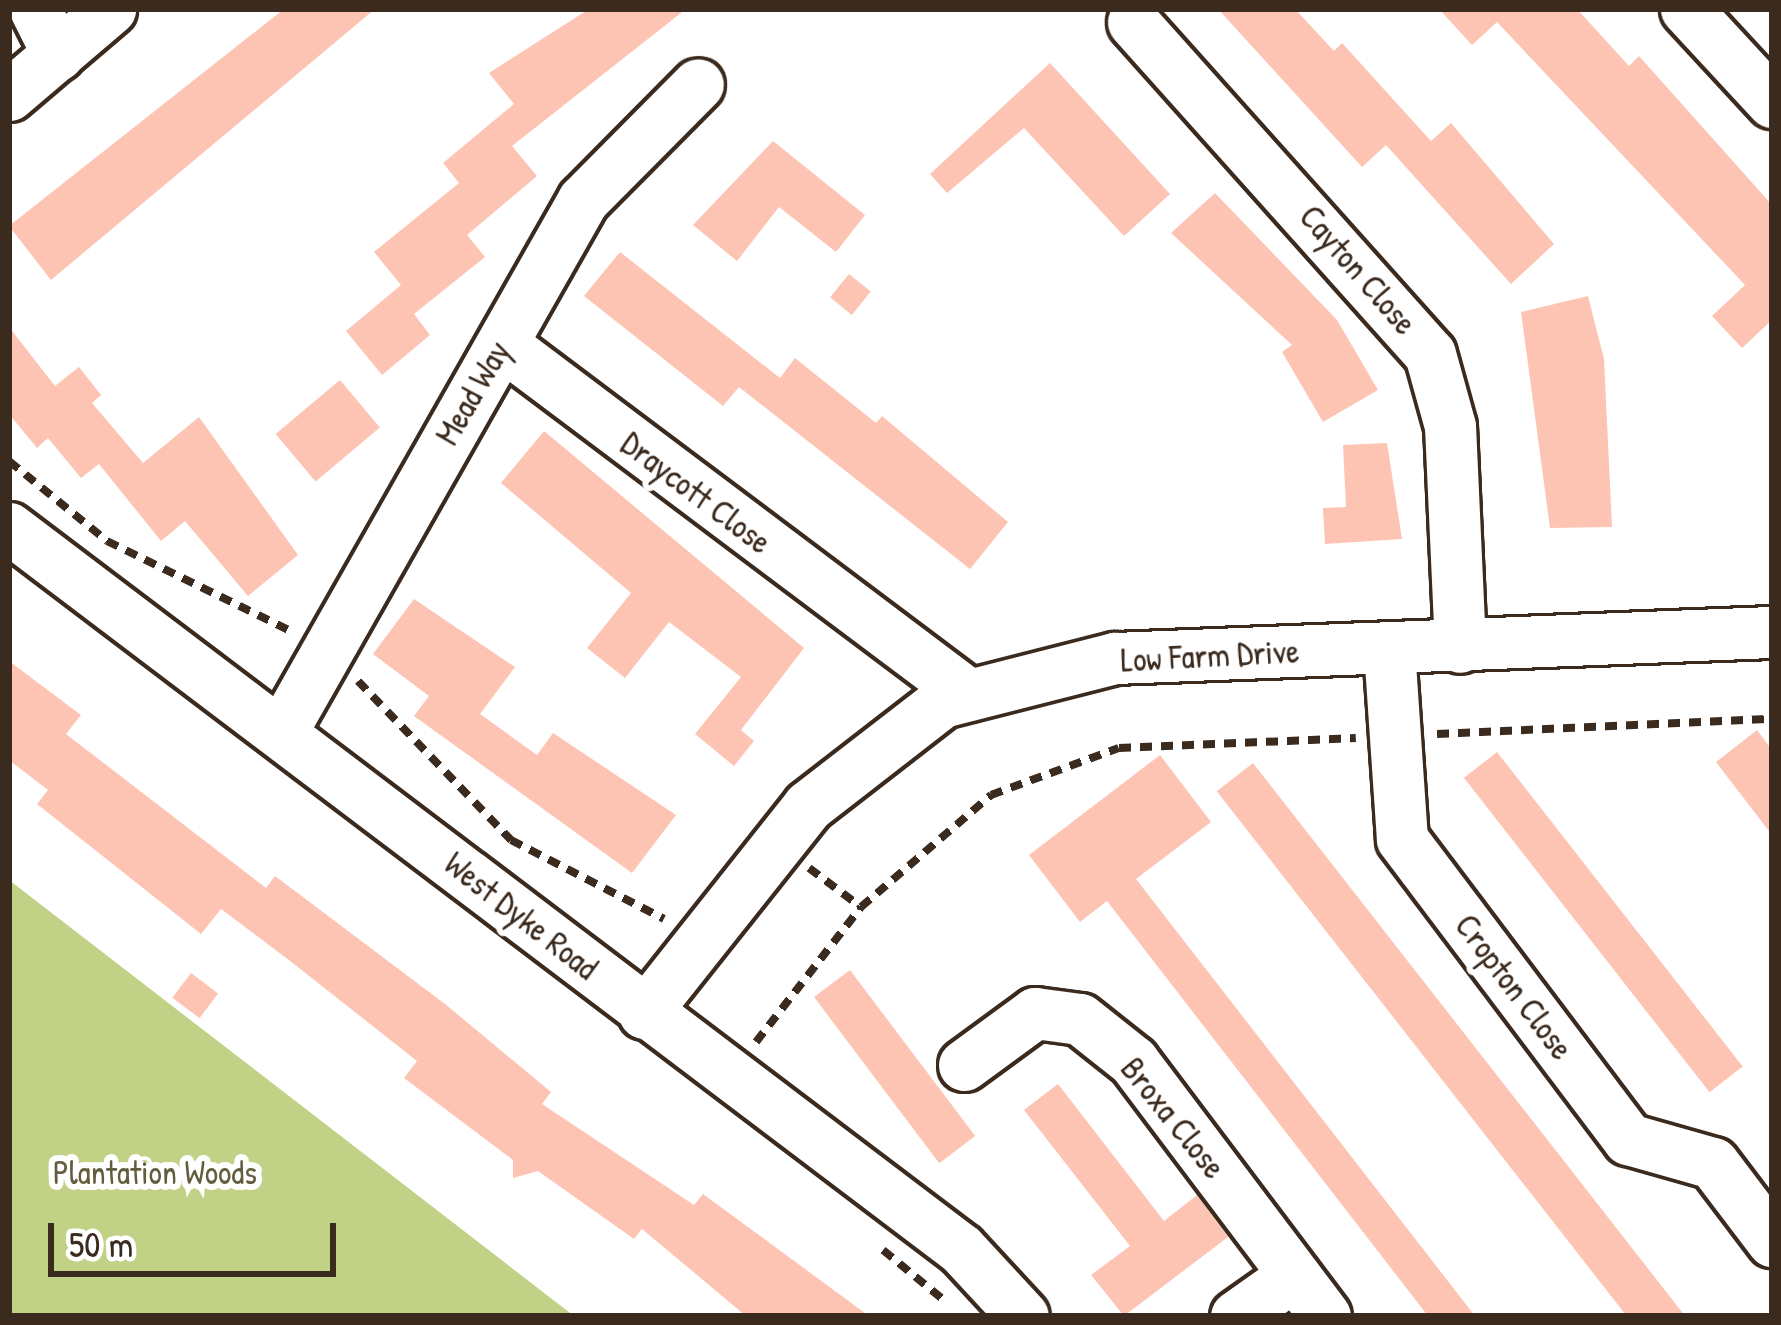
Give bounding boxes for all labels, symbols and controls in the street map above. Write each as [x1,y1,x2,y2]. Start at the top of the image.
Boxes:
street label: Cayton Close [1291,197,1425,343]
street label: Mead Way [428,334,518,452]
street label: Draycott Close [613,424,779,562]
street label: Low Farm Drive [1120,632,1300,680]
street label: West Dyke Road [437,844,605,988]
street label: Cropton Close [1447,907,1581,1067]
street label: Broxa Close [1112,1050,1234,1186]
park label: Plantation Woods [53,1153,257,1193]
scale bar [54,1199,342,1273]
text: 50 m [69,1219,133,1268]

